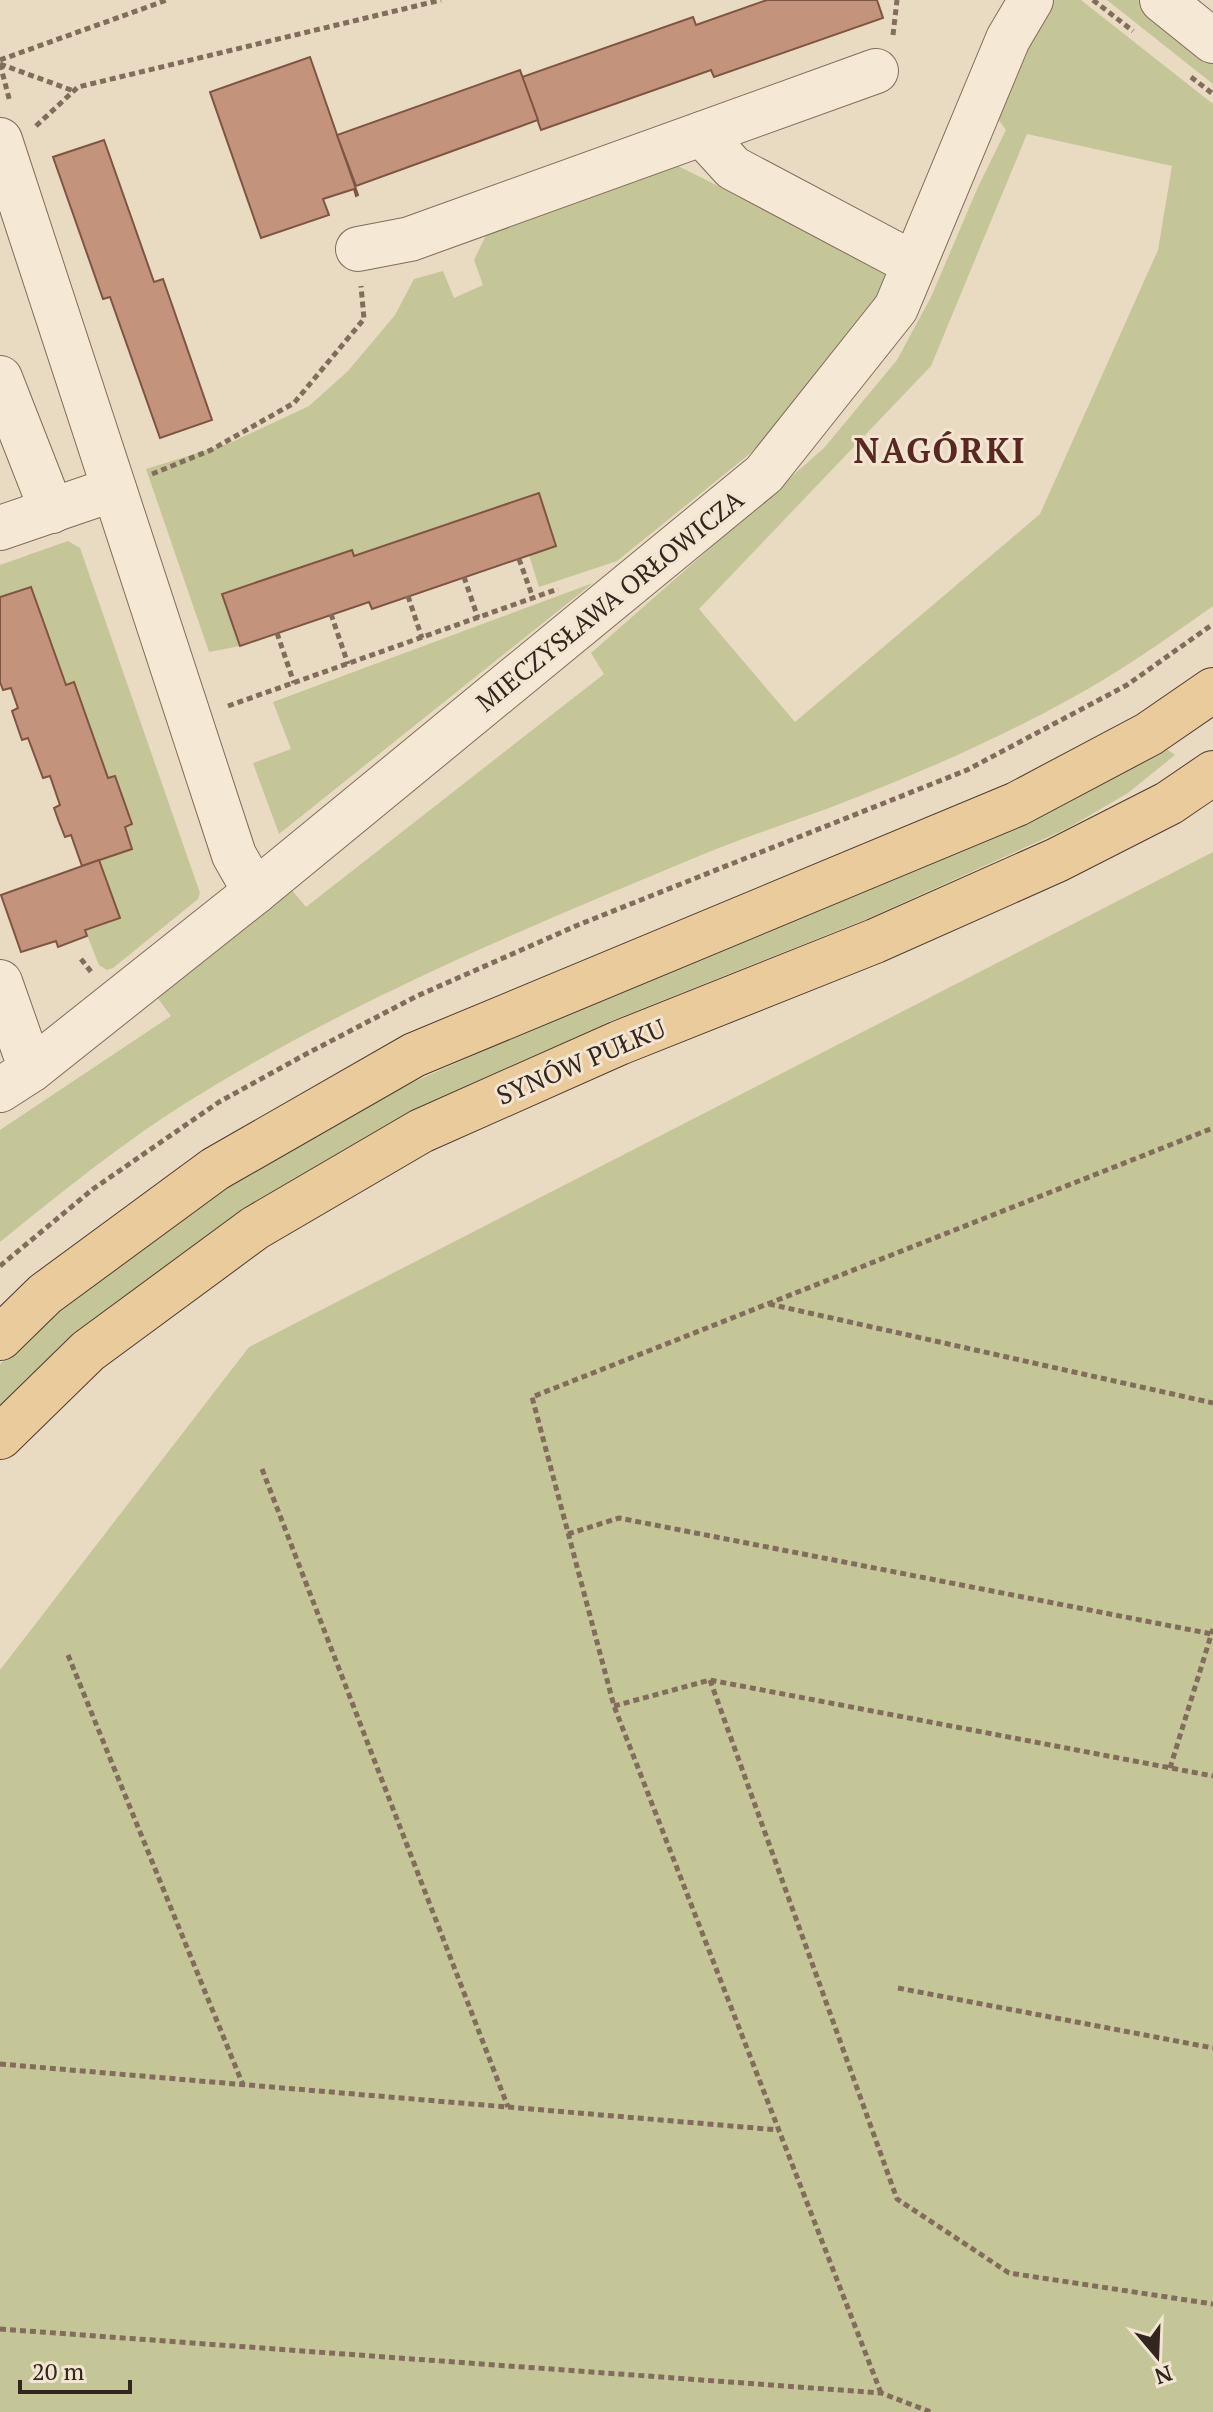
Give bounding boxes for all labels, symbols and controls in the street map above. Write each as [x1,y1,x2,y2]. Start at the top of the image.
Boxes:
district label: NAGÓRKI [853,428,1027,473]
street label: MIECZYSŁAWA ORŁOWICZA [469,482,750,719]
street label: SYNÓW PUŁKU [491,1010,671,1112]
north arrow [1117,2316,1197,2396]
scale bar [20,2344,130,2394]
text: 20 m [32,2355,84,2387]
text: N [1151,2359,1176,2392]

